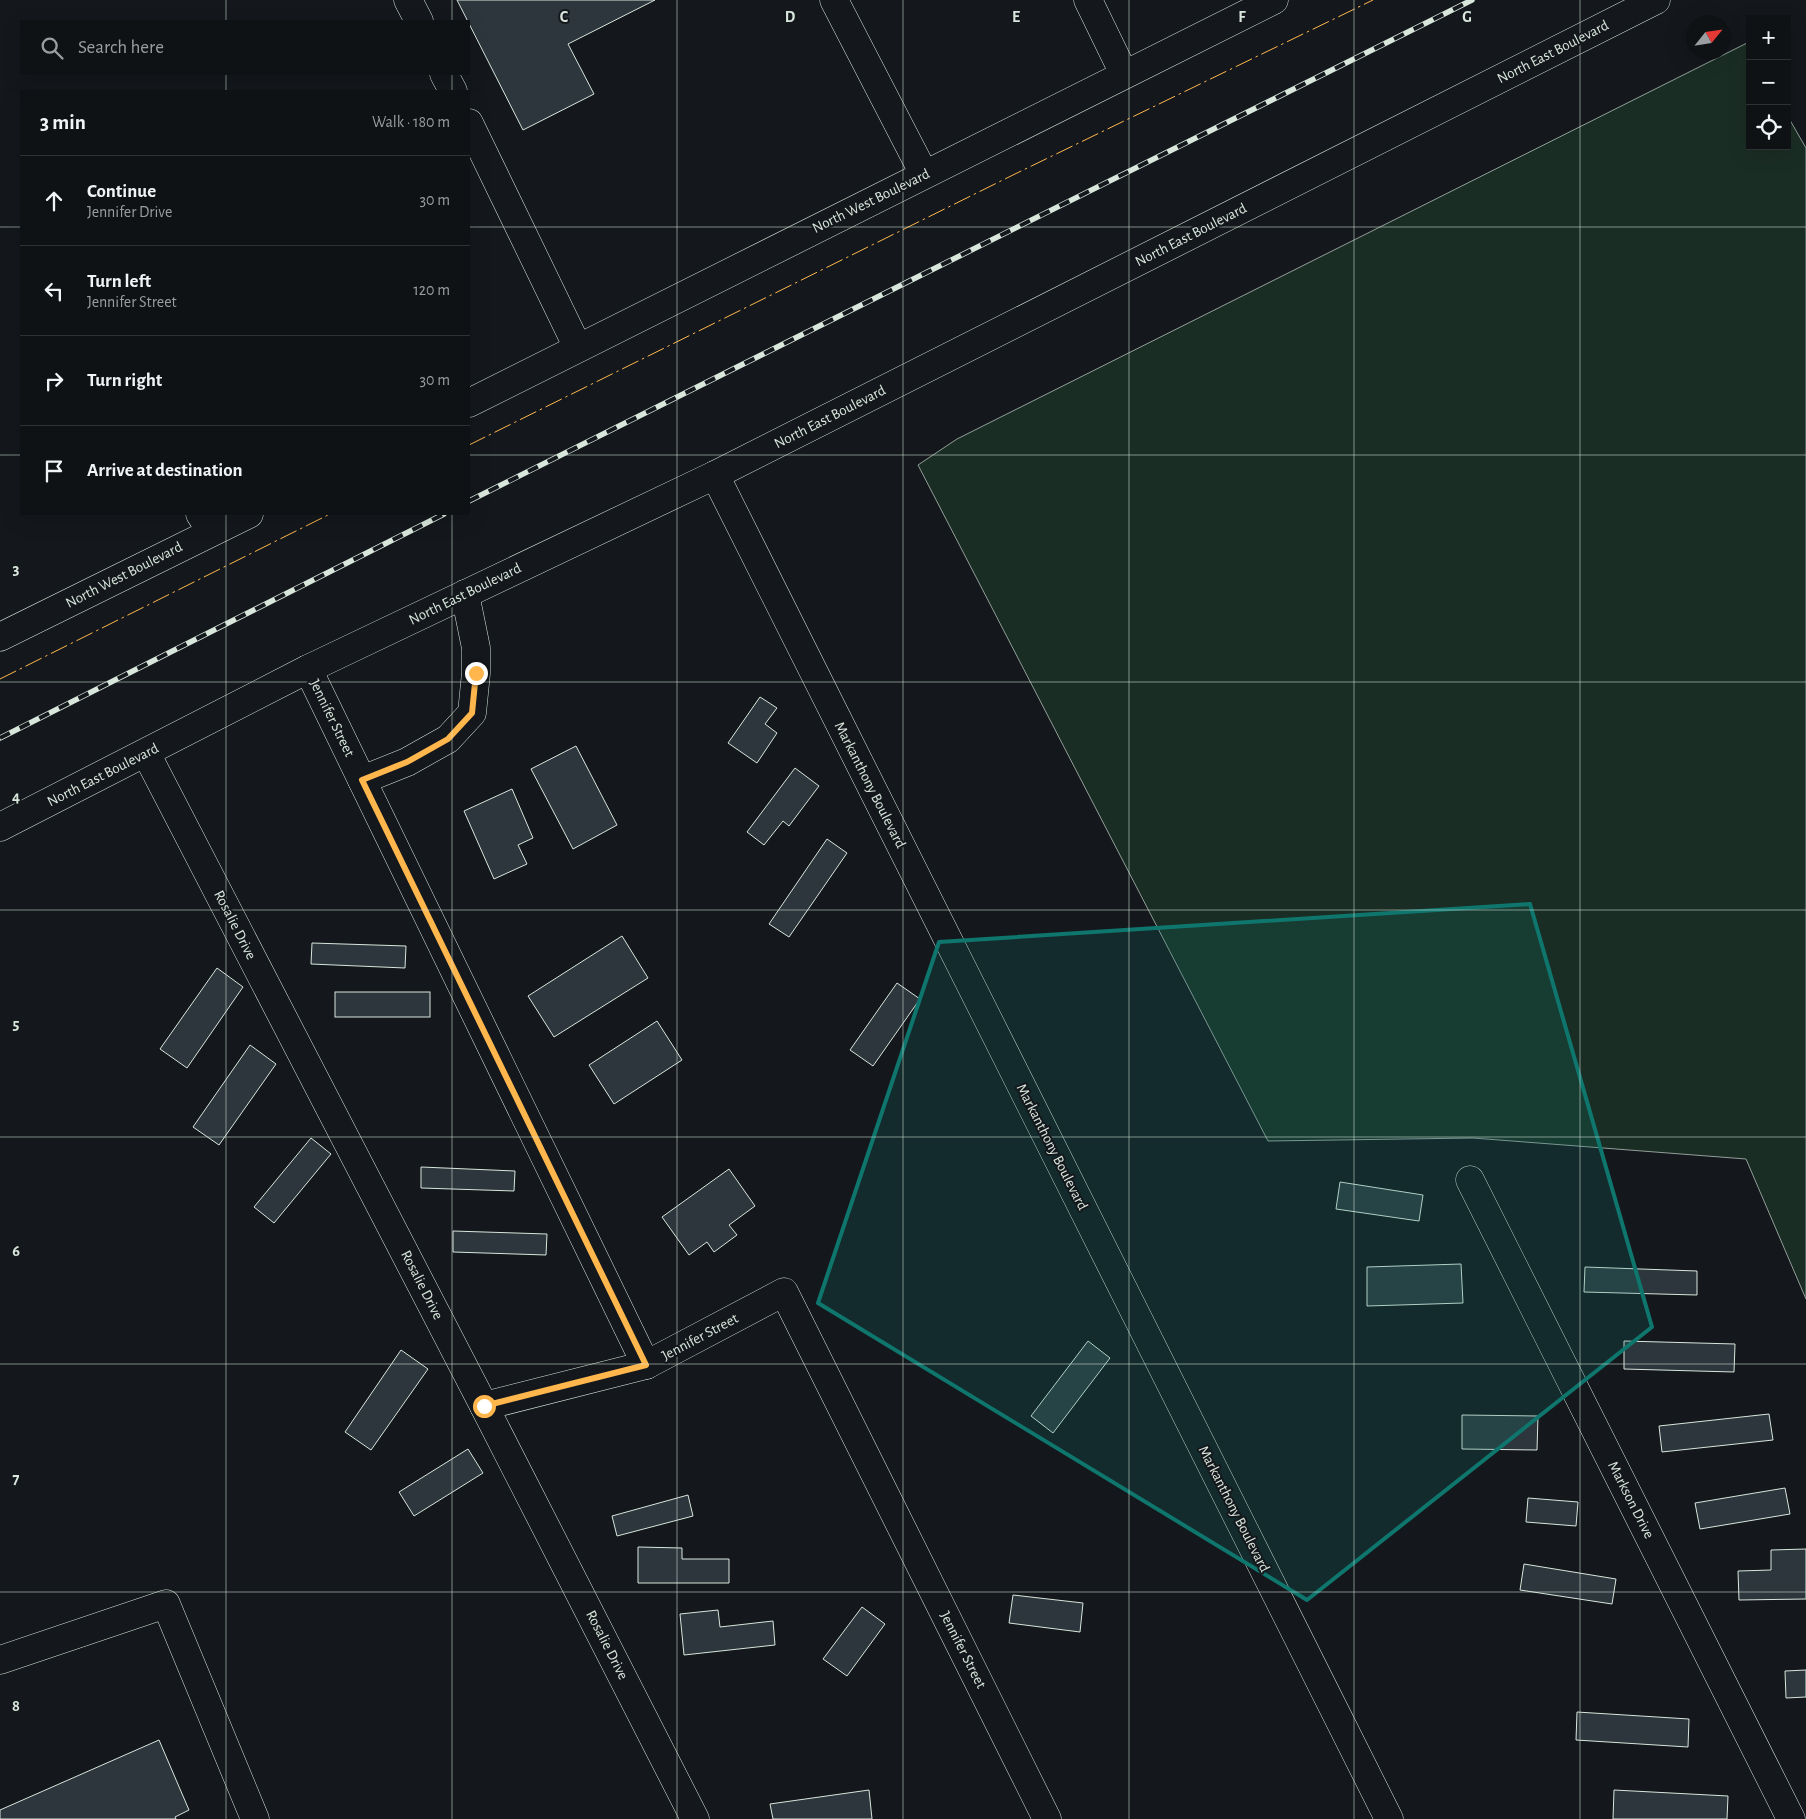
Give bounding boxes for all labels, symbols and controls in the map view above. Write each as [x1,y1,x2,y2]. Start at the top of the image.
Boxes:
text: C [560,9,569,25]
text: D [785,9,796,25]
text: E [1012,9,1020,25]
text: F [1238,9,1246,25]
text: G [1462,9,1472,25]
north arrow [1686,15,1731,60]
map controls [1746,15,1791,150]
button: + [1746,15,1791,60]
street label: North East Boulevard [1495,17,1611,87]
search box [20,20,470,75]
icon: search [38,34,66,62]
text: Search here [78,38,164,57]
button: − [1746,60,1791,105]
button: locate [1746,105,1791,150]
text: 3 min [40,112,86,133]
text: Walk · 180 m [372,114,450,130]
street label: North West Boulevard [810,166,932,236]
text: Continue [87,182,156,201]
icon: ahead [40,187,68,215]
text: 30 m [420,192,450,208]
street label: North East Boulevard [1133,200,1249,270]
text: Jennifer Drive [87,204,172,220]
text: Turn left [87,272,151,291]
icon: left [40,277,68,305]
text: 120 m [413,282,450,298]
text: Jennifer Street [87,294,177,310]
icon: right [40,367,68,395]
text: Turn right [87,371,162,390]
text: 30 m [420,372,450,388]
street label: North East Boulevard [772,382,888,452]
icon: arrive [40,457,68,485]
text: Arrive at destination [87,461,243,480]
street label: North West Boulevard [63,539,185,611]
street label: North East Boulevard [407,560,524,628]
text: 3 [13,561,20,577]
route end [465,662,488,685]
street label: Jennifer Street [307,677,357,759]
street label: Markanthony Boulevard [832,719,908,851]
street label: North East Boulevard [45,740,161,810]
text: 4 [12,789,20,805]
street label: Rosalie Drive [211,888,259,962]
text: 5 [13,1016,20,1032]
street label: Markanthony Boulevard [1014,1081,1090,1213]
text: 6 [12,1243,20,1259]
street label: Rosalie Drive [398,1248,446,1322]
street label: Jennifer Street [659,1311,741,1363]
route start [473,1395,496,1418]
street label: Markanthony Boulevard [1196,1443,1272,1575]
street label: Markson Drive [1605,1459,1657,1541]
text: 7 [13,1471,20,1487]
street label: Rosalie Drive [583,1608,631,1682]
street label: Jennifer Street [937,1609,989,1691]
text: 8 [12,1698,20,1714]

